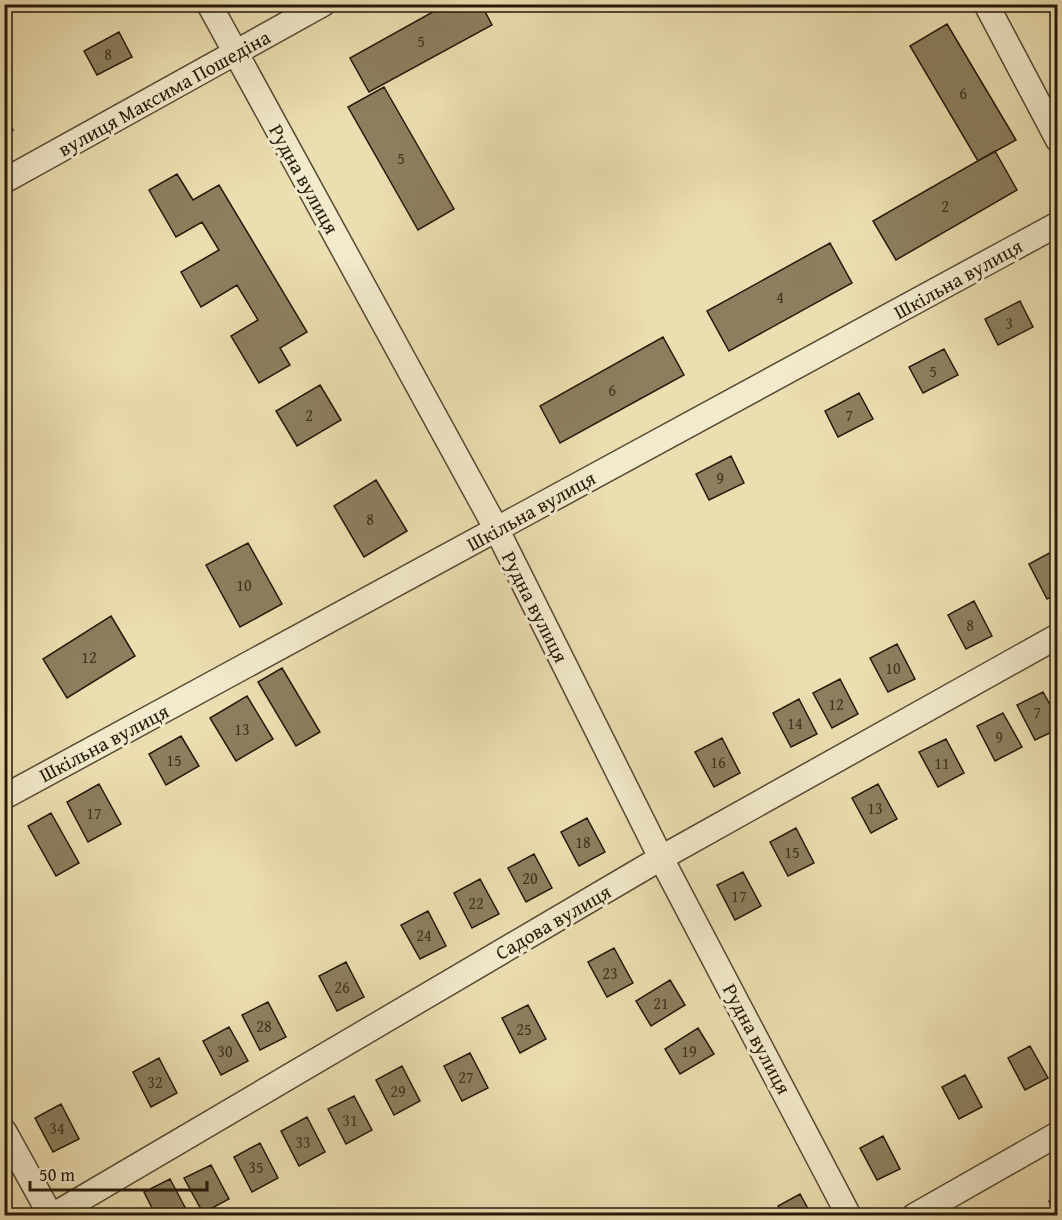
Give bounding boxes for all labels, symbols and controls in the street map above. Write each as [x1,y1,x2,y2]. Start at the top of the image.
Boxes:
street label: вулиця Максима Пошедіна [52,22,276,163]
house number: 5 [417,29,425,53]
house number: 8 [104,42,112,66]
house number: 6 [959,81,967,105]
street label: Рудна вулиця [262,119,347,239]
house number: 5 [397,146,405,170]
house number: 2 [941,194,949,218]
street label: Шкільна вулиця [888,231,1027,326]
house number: 4 [776,285,784,309]
house number: 3 [1005,311,1013,335]
house number: 5 [929,359,937,383]
house number: 6 [608,378,616,402]
house number: 2 [305,403,313,427]
house number: 7 [845,403,853,427]
street label: Шкільна вулиця [461,463,600,558]
house number: 9 [716,466,724,490]
house number: 8 [366,507,374,531]
street label: Рудна вулиця [495,546,576,668]
house number: 10 [236,573,252,597]
house number: 8 [966,613,974,637]
house number: 12 [81,645,97,669]
house number: 10 [885,656,901,680]
house number: 12 [828,692,844,716]
street label: Шкільна вулиця [34,696,174,789]
house number: 7 [1033,700,1041,724]
house number: 14 [787,711,803,735]
house number: 13 [234,717,250,741]
house number: 9 [995,725,1003,749]
house number: 15 [166,748,182,772]
house number: 16 [710,750,726,774]
house number: 11 [934,751,950,775]
house number: 13 [867,796,883,820]
house number: 17 [86,801,102,825]
house number: 18 [575,830,591,854]
house number: 15 [784,840,800,864]
house number: 20 [522,866,538,890]
street label: Садова вулиця [489,877,616,966]
house number: 17 [731,884,747,908]
house number: 22 [468,891,484,915]
house number: 24 [416,923,432,947]
house number: 23 [602,961,618,985]
house number: 26 [334,975,350,999]
street label: Рудна вулиця [716,978,799,1099]
house number: 21 [653,991,669,1015]
house number: 28 [256,1014,272,1038]
house number: 25 [516,1017,532,1041]
house number: 30 [217,1039,233,1063]
house number: 19 [681,1039,697,1063]
house number: 27 [458,1065,474,1089]
house number: 32 [147,1070,163,1094]
house number: 29 [390,1079,406,1103]
house number: 31 [342,1108,358,1132]
house number: 34 [49,1116,65,1140]
house number: 33 [295,1130,311,1154]
scale bar [30,1154,207,1192]
house number: 35 [248,1155,264,1179]
text: 50 m [39,1161,75,1188]

